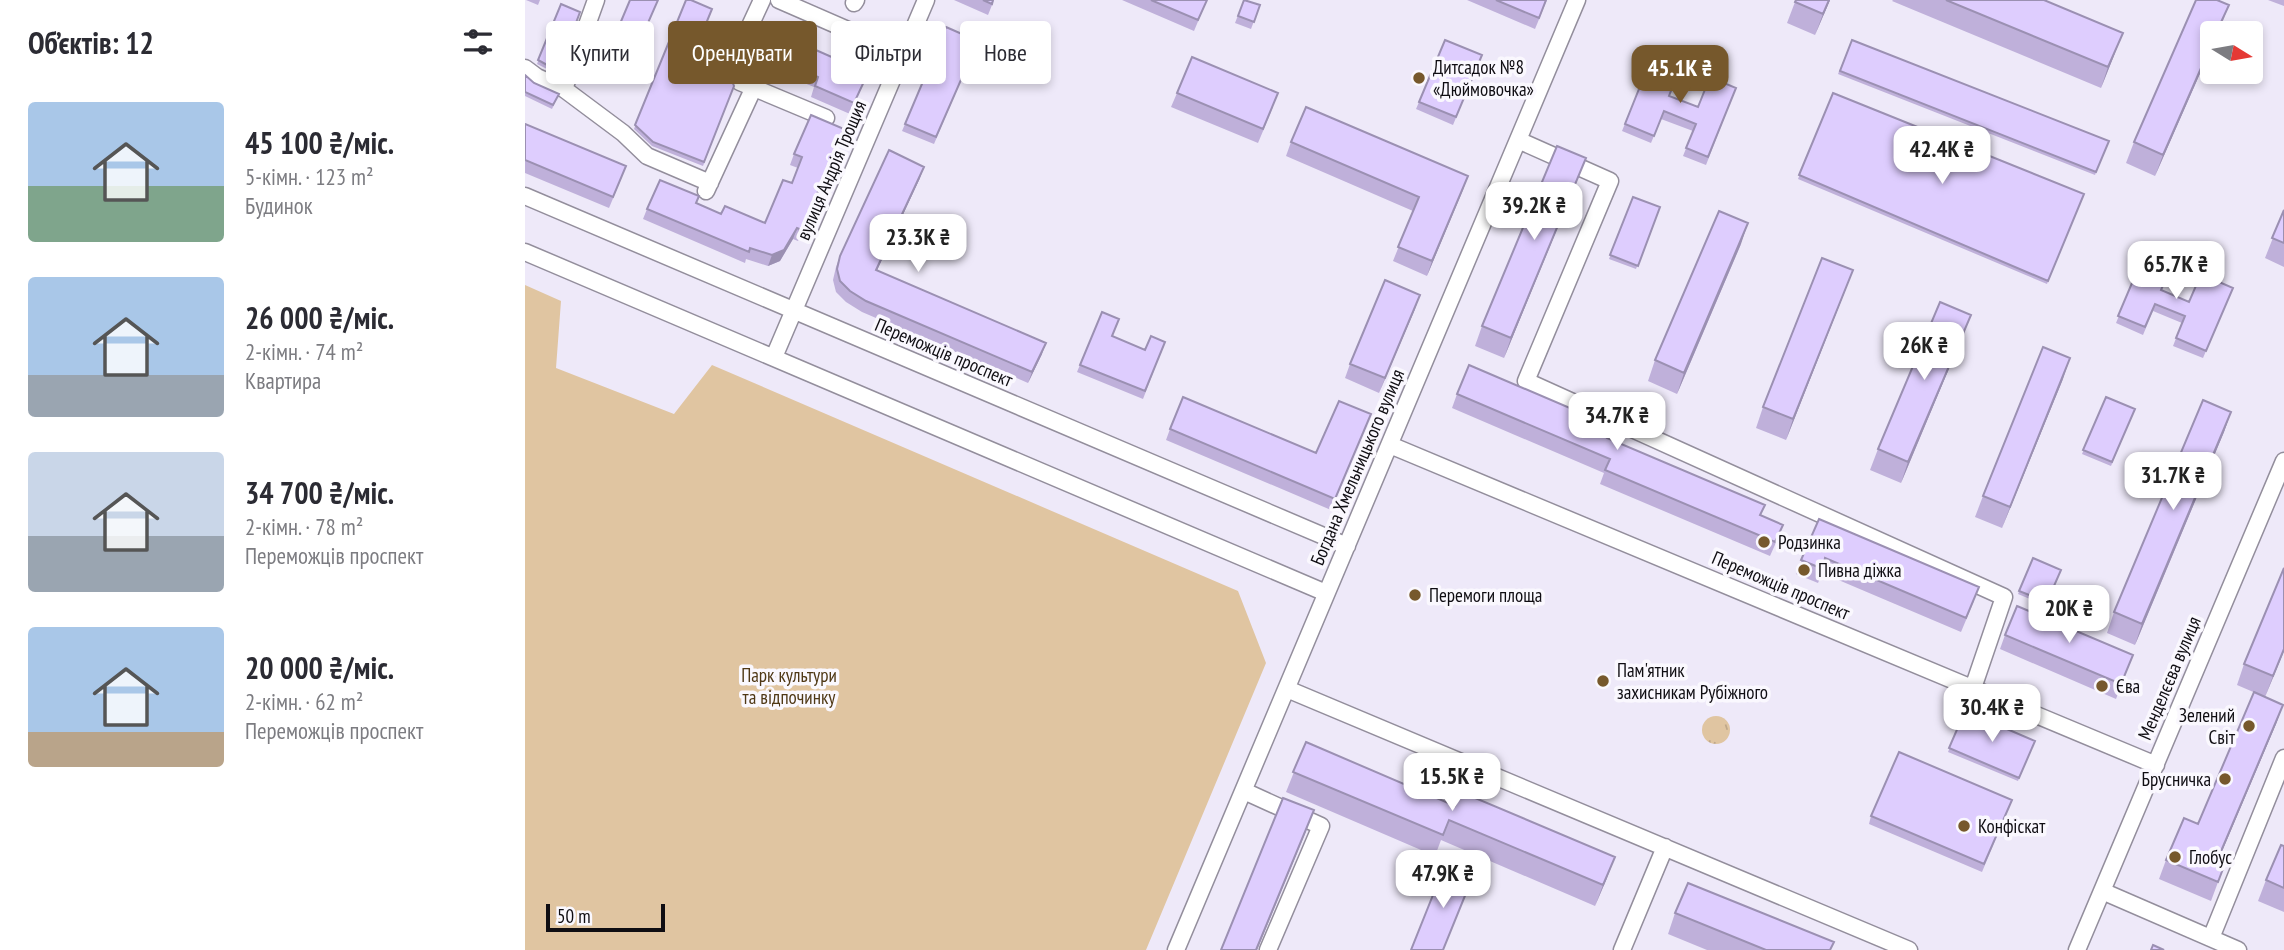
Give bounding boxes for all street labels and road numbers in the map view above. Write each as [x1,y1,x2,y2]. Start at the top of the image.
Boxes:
street label: вулиця Андрія Трощия [791,97,871,243]
street label: Переможців проспект [872,312,1017,392]
street label: Богдана Хмельницького вулиця [1305,365,1409,569]
street label: Переможців проспект [1709,545,1854,625]
street label: Менделєєва вулиця [2132,613,2206,743]

